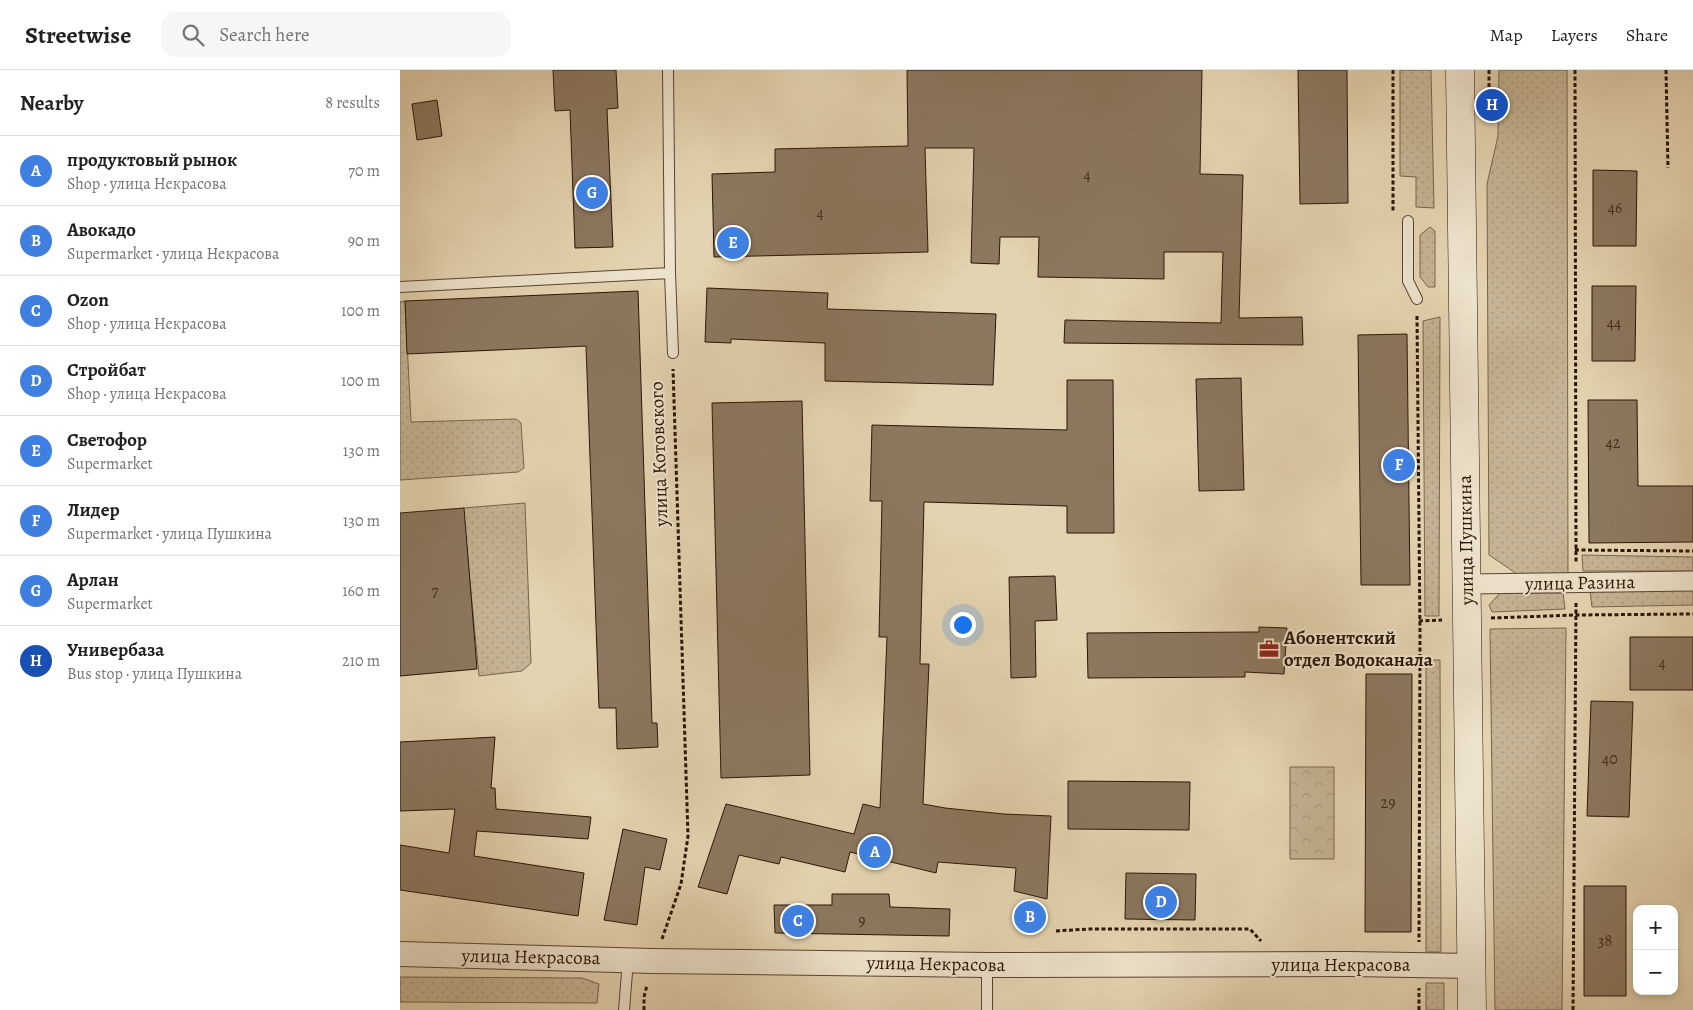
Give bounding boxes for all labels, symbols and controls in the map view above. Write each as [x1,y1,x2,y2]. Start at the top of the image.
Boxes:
search box [161,12,511,57]
text: Streetwise [25,19,131,51]
icon: search [179,21,207,49]
text: Search here [219,22,310,48]
text: Map [1490,23,1523,47]
text: Layers [1551,23,1598,47]
text: Share [1626,23,1668,47]
pin: H [1476,86,1508,124]
text: Nearby [20,89,83,117]
text: 8 results [325,92,380,114]
text: продуктовый рынок [67,147,237,173]
text: A [31,160,41,182]
text: 70 m [348,160,380,182]
house number: 4 [1083,164,1091,186]
text: Shop · улица Некрасова [67,173,227,195]
pin: G [576,174,608,212]
house number: 46 [1608,197,1622,219]
house number: 4 [816,202,824,224]
text: Авокадо [67,217,136,243]
pin: E [717,224,749,262]
text: B [31,230,41,252]
text: 90 m [348,230,380,252]
text: Supermarket · улица Некрасова [67,243,279,265]
text: Ozon [67,287,109,313]
text: C [31,300,41,322]
text: 100 m [341,300,380,322]
house number: 44 [1607,312,1621,334]
text: Shop · улица Некрасова [67,313,227,335]
text: Стройбат [67,357,146,383]
text: D [30,370,42,392]
text: 100 m [341,370,380,392]
street label: улица Котовского [643,381,675,528]
text: Shop · улица Некрасова [67,383,227,405]
text: Светофор [67,427,147,453]
house number: 42 [1606,432,1621,454]
text: E [31,440,41,462]
text: 130 m [343,440,380,462]
pin: F [1383,446,1415,484]
text: Supermarket [67,453,153,475]
street label: улица Пушкина [1452,474,1480,606]
text: Лидер [67,497,120,523]
text: F [32,510,40,532]
text: 130 m [343,510,380,532]
text: Supermarket · улица Пушкина [67,523,272,545]
text: Арлан [67,567,119,593]
street label: улица Разина [1524,569,1636,597]
text: G [31,580,41,602]
text: 160 m [342,580,380,602]
house number: 7 [432,580,439,602]
text: Supermarket [67,593,153,615]
your location [950,612,976,638]
place label: Абонентский отдел Водоканала [1283,625,1434,673]
text: Универбаза [67,637,164,663]
office icon: Абонентский отдел Водоканала [1258,638,1280,660]
text: H [30,650,42,672]
text: 210 m [342,650,380,672]
house number: 4 [1658,652,1666,674]
text: Bus stop · улица Пушкина [67,663,242,685]
house number: 40 [1602,748,1618,770]
house number: 29 [1381,792,1395,814]
pin: A [859,833,891,871]
pin: D [1145,883,1177,921]
pin: B [1014,898,1046,936]
pin: C [782,902,814,940]
map controls [1633,905,1678,995]
button: + [1633,905,1678,950]
house number: 9 [858,910,866,932]
house number: 38 [1598,930,1612,952]
street label: улица Некрасова [460,943,601,971]
street label: улица Некрасова [865,950,1006,978]
button: − [1633,950,1678,995]
street label: улица Некрасова [1271,952,1411,978]

